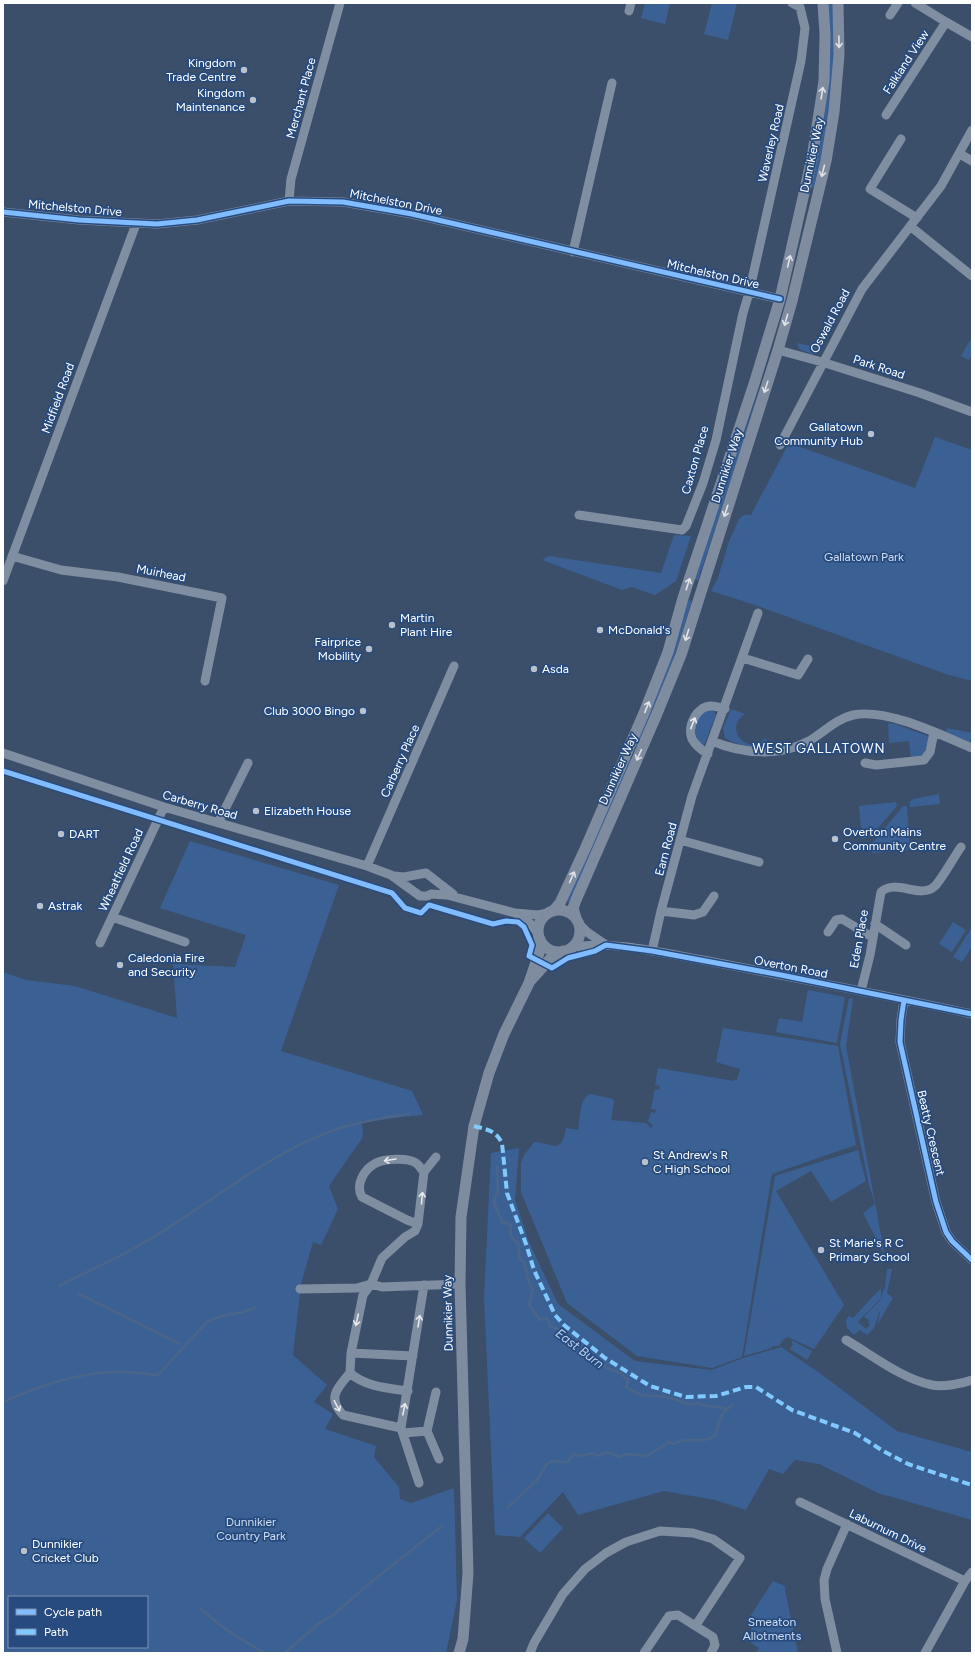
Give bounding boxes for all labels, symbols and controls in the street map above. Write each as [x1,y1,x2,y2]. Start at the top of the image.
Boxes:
street label: Falkland View [880,27,932,97]
one-way arrow [835,35,843,48]
place label: Kingdom Trade Centre [166,56,236,84]
street label: Merchant Place [283,56,319,140]
marker: Kingdom Trade Centre [239,65,249,75]
place label: Kingdom Maintenance [176,86,245,114]
one-way arrow [818,87,826,100]
marker: Kingdom Maintenance [248,95,258,105]
street label: Waverley Road [755,103,787,183]
street label: Dunnikier Way [797,115,827,194]
one-way arrow [819,164,826,177]
street label: Mitchelston Drive [348,186,444,218]
street label: Mitchelston Drive [27,197,123,219]
one-way arrow [785,255,793,268]
street label: Mitchelston Drive [665,257,761,292]
street label: Oswald Road [807,287,853,355]
one-way arrow [782,313,789,326]
street label: Park Road [851,352,907,382]
street label: Midfield Road [39,361,77,435]
one-way arrow [762,381,769,394]
place label: Gallatown Community Hub [774,420,863,448]
street label: Caxton Place [679,424,712,496]
street label: Dunnikier Way [708,427,746,505]
marker: Gallatown Community Hub [866,429,876,439]
one-way arrow [722,505,730,517]
park label: Gallatown Park [824,550,904,564]
street label: Muirhead [135,561,187,585]
one-way arrow [684,578,692,590]
place label: Martin Plant Hire [400,611,453,639]
marker: Martin Plant Hire [387,620,397,630]
place label: McDonald's [608,623,671,637]
marker: McDonald's [595,625,605,635]
one-way arrow [683,628,690,641]
place label: Fairprice Mobility [315,635,362,663]
marker: Fairprice Mobility [364,644,374,654]
place label: Asda [542,662,569,676]
marker: Asda [529,664,539,674]
one-way arrow [643,701,651,713]
place label: Club 3000 Bingo [264,704,355,718]
marker: Club 3000 Bingo [358,706,368,716]
one-way arrow [690,716,697,729]
street label: Carberry Place [378,722,423,800]
street label: Dunnikier Way [596,731,640,807]
district label: WEST GALLATOWN [753,741,885,756]
one-way arrow [635,749,642,761]
street label: Carberry Road [161,788,239,822]
place label: Elizabeth House [264,804,352,818]
marker: Elizabeth House [251,806,261,816]
street label: Earn Road [652,821,680,877]
place label: Overton Mains Community Centre [843,825,947,853]
place label: DART [69,827,100,841]
street label: Wheatfield Road [96,827,146,913]
marker: DART [56,829,66,839]
marker: Overton Mains Community Centre [830,834,840,844]
one-way arrow [569,872,576,884]
place label: Astrak [48,899,82,913]
marker: Astrak [35,901,45,911]
street label: Eden Place [847,908,871,969]
place label: Caledonia Fire and Security [128,951,205,979]
street label: Overton Road [753,953,829,981]
marker: Caledonia Fire and Security [115,960,125,970]
street label: Beatty Crescent [914,1089,948,1178]
place label: St Andrew's R C High School [653,1148,730,1176]
one-way arrow [384,1156,397,1164]
marker: St Andrew's R C High School [640,1157,650,1167]
one-way arrow [418,1192,425,1205]
place label: St Marie's R C Primary School [829,1236,910,1264]
marker: St Marie's R C Primary School [816,1245,826,1255]
street label: Dunnikier Way [440,1274,456,1351]
one-way arrow [353,1313,361,1326]
one-way arrow [415,1315,423,1328]
water label: East Burn [553,1325,607,1371]
one-way arrow [334,1400,342,1412]
one-way arrow [401,1403,409,1416]
street label: Laburnum Drive [847,1506,929,1556]
park label: Dunnikier Country Park [216,1515,286,1543]
place label: Dunnikier Cricket Club [32,1537,99,1565]
marker: Dunnikier Cricket Club [19,1546,29,1556]
legend [8,1596,148,1648]
text: Cycle path [44,1605,102,1619]
park label: Smeaton Allotments [743,1615,802,1643]
text: Path [44,1625,68,1639]

